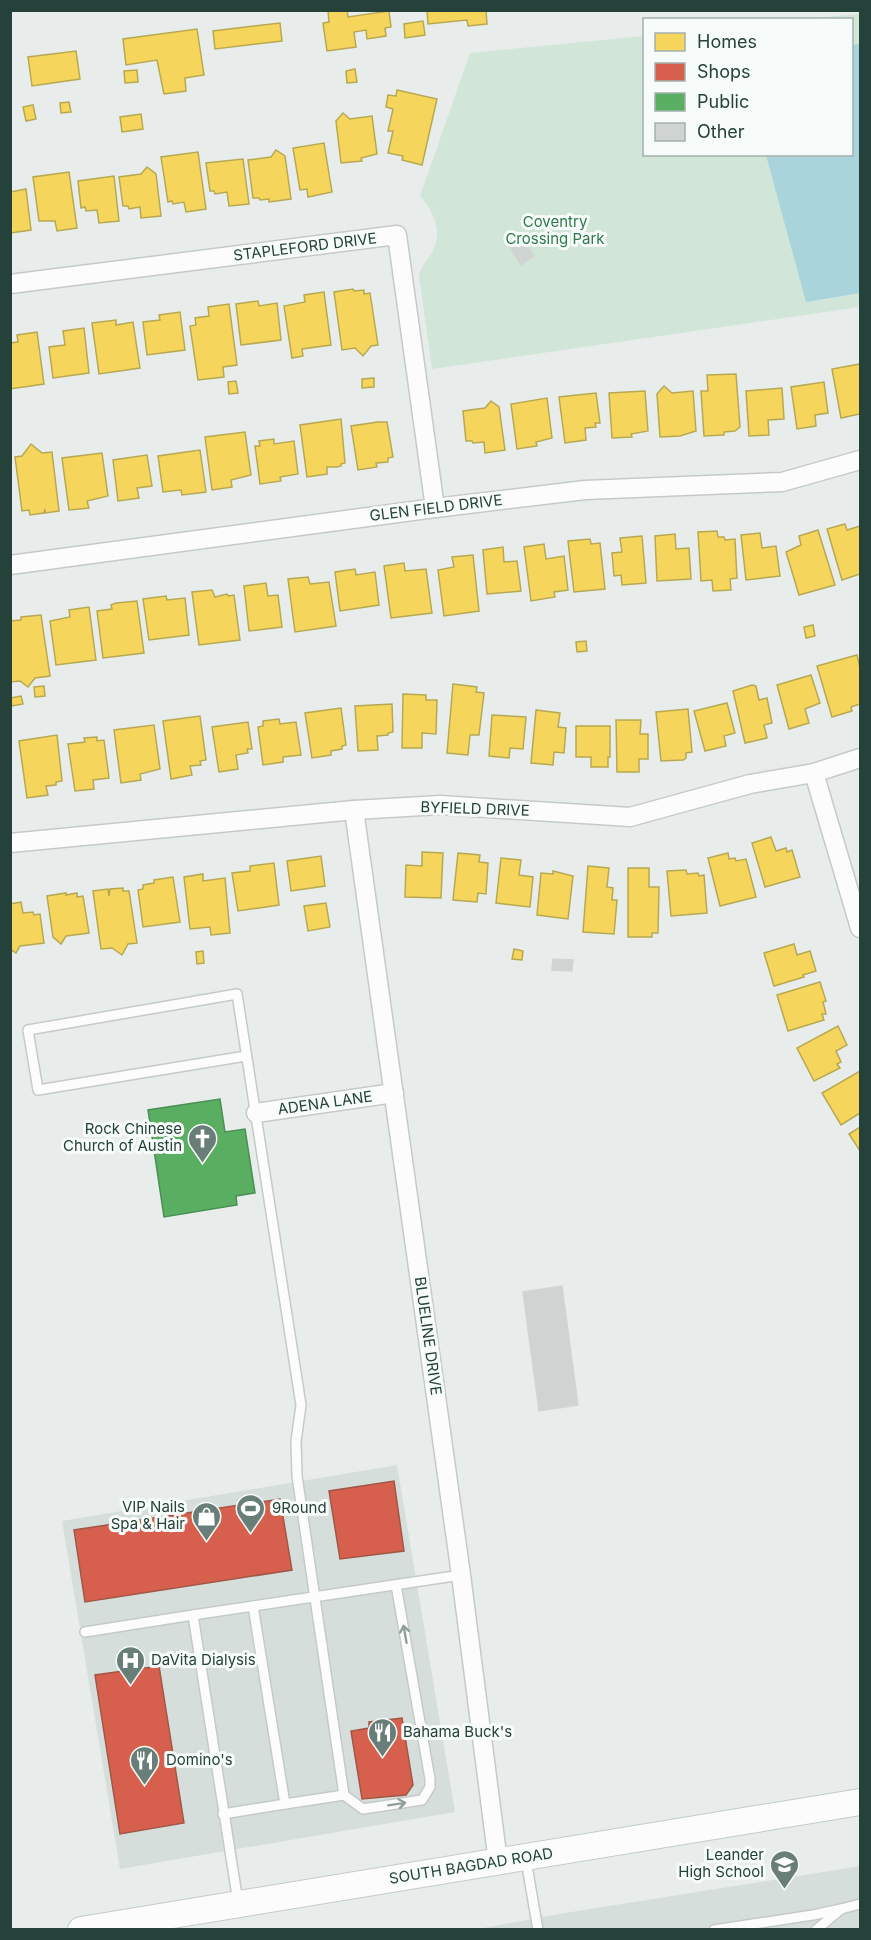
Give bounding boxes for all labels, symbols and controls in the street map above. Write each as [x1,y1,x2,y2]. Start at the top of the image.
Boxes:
legend [643,18,853,156]
text: Homes [697,31,757,52]
text: Shops [697,61,751,82]
text: Public [697,91,749,112]
text: Other [697,121,745,142]
park label: Coventry Crossing Park [505,212,605,248]
street label: STAPLEFORD DRIVE [232,228,378,265]
street label: GLEN FIELD DRIVE [369,490,503,525]
street label: BYFIELD DRIVE [420,797,530,820]
street label: ADENA LANE [276,1086,373,1119]
place label: Rock Chinese Church of Austin [63,1119,182,1155]
church icon: Rock Chinese Church of Austin [187,1122,219,1164]
street label: BLUELINE DRIVE [411,1275,446,1396]
sports icon: 9Round [235,1492,267,1534]
place label: VIP Nails Spa & Hair [111,1497,185,1533]
place label: 9Round [272,1498,327,1517]
shop icon: VIP Nails Spa & Hair [190,1500,222,1542]
one-way arrow [399,1625,410,1645]
hospital icon: DaVita Dialysis [114,1644,146,1686]
place label: DaVita Dialysis [151,1650,256,1669]
restaurant icon: Bahama Buck's [366,1716,398,1758]
place label: Bahama Buck's [403,1722,512,1741]
restaurant icon: Domino's [129,1744,161,1786]
place label: Domino's [166,1750,233,1769]
one-way arrow [387,1798,407,1809]
street label: SOUTH BAGDAD ROAD [388,1843,554,1888]
place label: Leander High School [678,1845,764,1881]
school or university icon: Leander High School [769,1848,801,1890]

